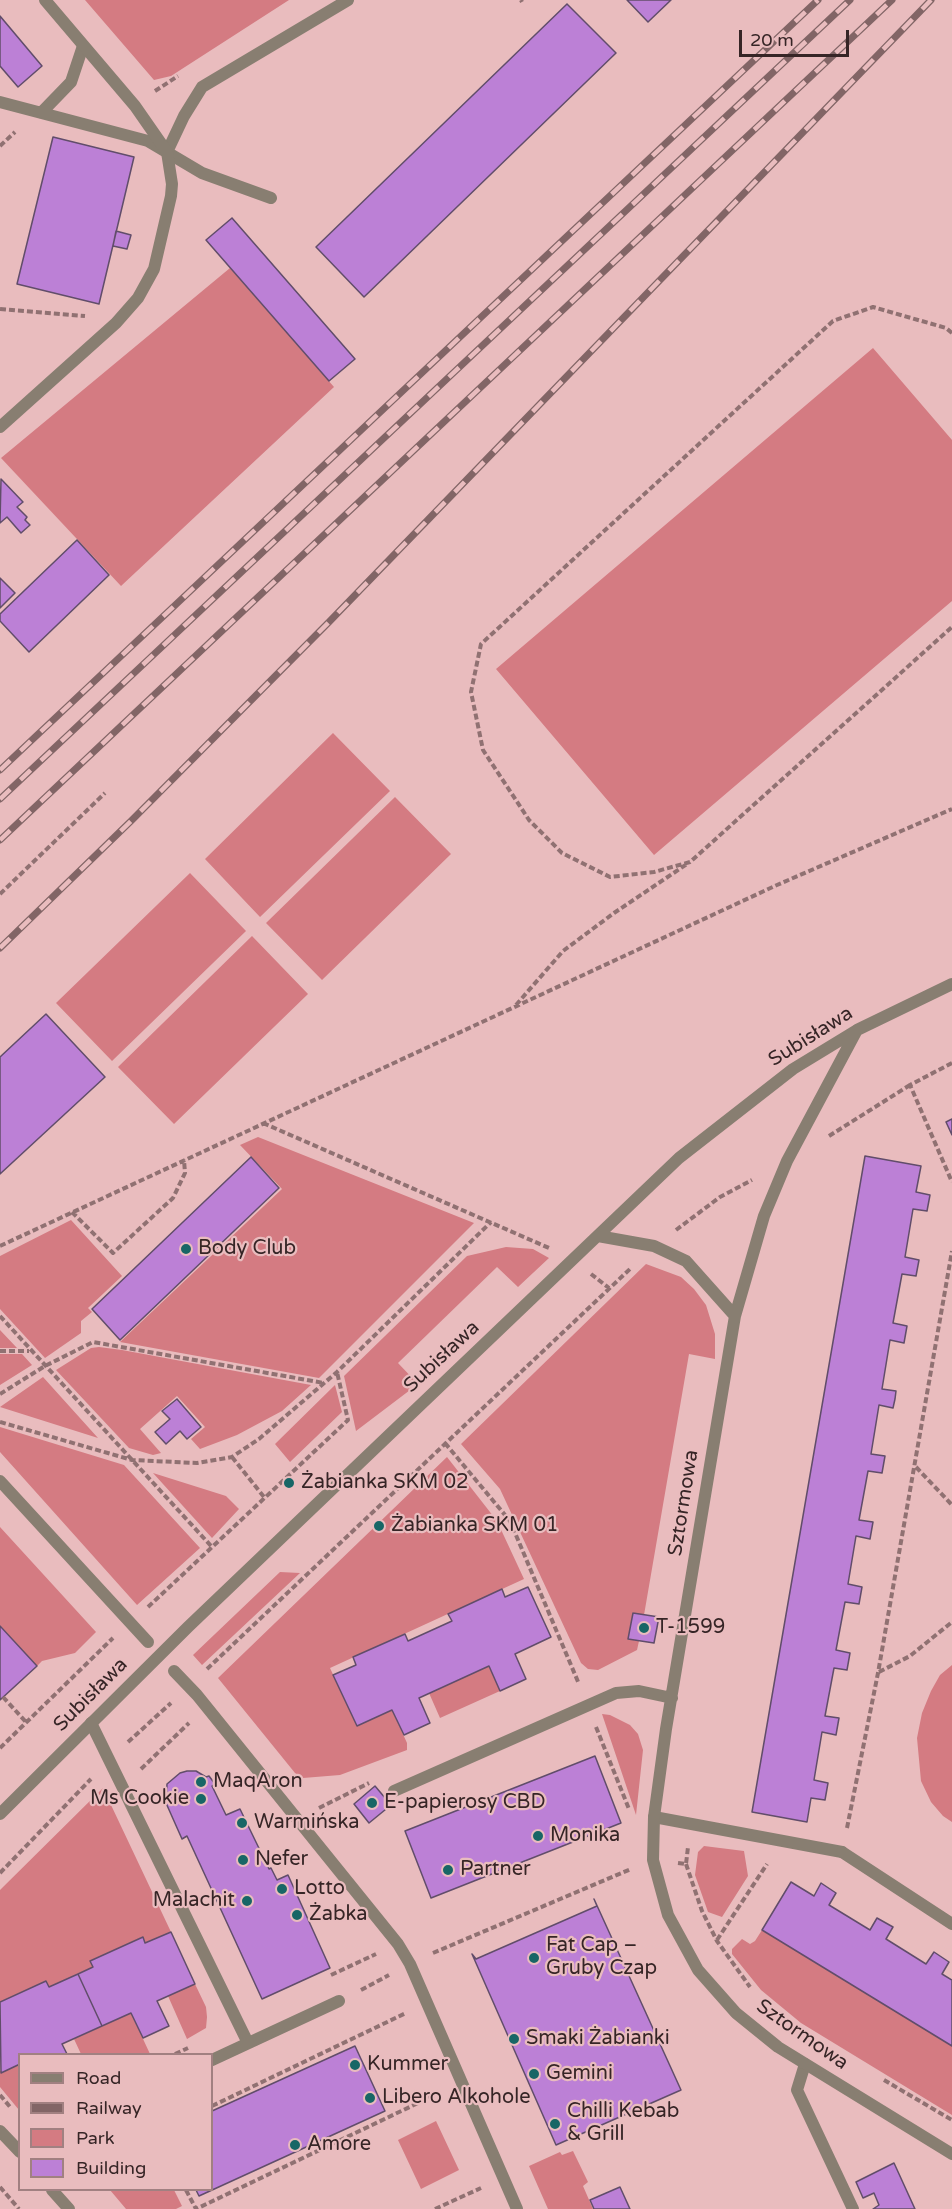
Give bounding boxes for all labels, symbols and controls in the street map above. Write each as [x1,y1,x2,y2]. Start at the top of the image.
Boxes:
scale bar [742,18,852,56]
text: 20 m [750,29,794,51]
street label: Subisława [764,1002,858,1072]
place label: Body Club [198,1237,296,1261]
marker: Body Club [179,1242,193,1256]
street label: Subisława [399,1316,485,1398]
street label: Sztormowa [664,1448,704,1558]
place label: Żabianka SKM 02 [301,1471,469,1495]
marker: Żabianka SKM 02 [282,1476,296,1490]
place label: Żabianka SKM 01 [391,1514,559,1538]
marker: Żabianka SKM 01 [372,1519,386,1533]
place label: T-1599 [656,1616,725,1640]
marker: T-1599 [637,1621,651,1635]
street label: Subisława [49,1653,133,1737]
place label: MaqAron [213,1770,303,1794]
marker: MaqAron [194,1775,208,1789]
place label: Ms Cookie [90,1787,189,1811]
place label: E-papierosy CBD [384,1791,545,1815]
marker: Ms Cookie [194,1792,208,1806]
marker: E-papierosy CBD [365,1796,379,1810]
place label: Warmińska [254,1811,359,1835]
marker: Warmińska [235,1816,249,1830]
place label: Monika [550,1824,620,1848]
marker: Monika [531,1829,545,1843]
place label: Nefer [255,1848,308,1872]
marker: Nefer [236,1853,250,1867]
place label: Partner [460,1858,531,1882]
marker: Partner [441,1863,455,1877]
place label: Lotto [294,1877,345,1901]
marker: Lotto [275,1882,289,1896]
place label: Malachit [153,1889,235,1913]
marker: Malachit [240,1894,254,1908]
place label: Żabka [309,1903,368,1927]
marker: Żabka [290,1908,304,1922]
place label: Fat Cap – Gruby Czap [546,1934,657,1981]
marker: Fat Cap – Gruby Czap [527,1951,541,1965]
street label: Sztormowa [751,1995,853,2075]
place label: Smaki Żabianki [526,2027,670,2051]
marker: Smaki Żabianki [507,2032,521,2046]
legend [18,2053,213,2191]
place label: Kummer [367,2053,448,2077]
marker: Kummer [348,2058,362,2072]
place label: Gemini [546,2062,613,2086]
text: Road [76,2067,121,2089]
marker: Gemini [527,2067,541,2081]
place label: Libero Alkohole [382,2086,530,2110]
marker: Libero Alkohole [363,2091,377,2105]
text: Railway [76,2097,142,2119]
place label: Chilli Kebab & Grill [567,2100,679,2147]
marker: Chilli Kebab & Grill [548,2117,562,2131]
text: Park [76,2127,114,2149]
place label: Amore [307,2133,371,2157]
marker: Amore [288,2138,302,2152]
text: Building [76,2157,146,2179]

